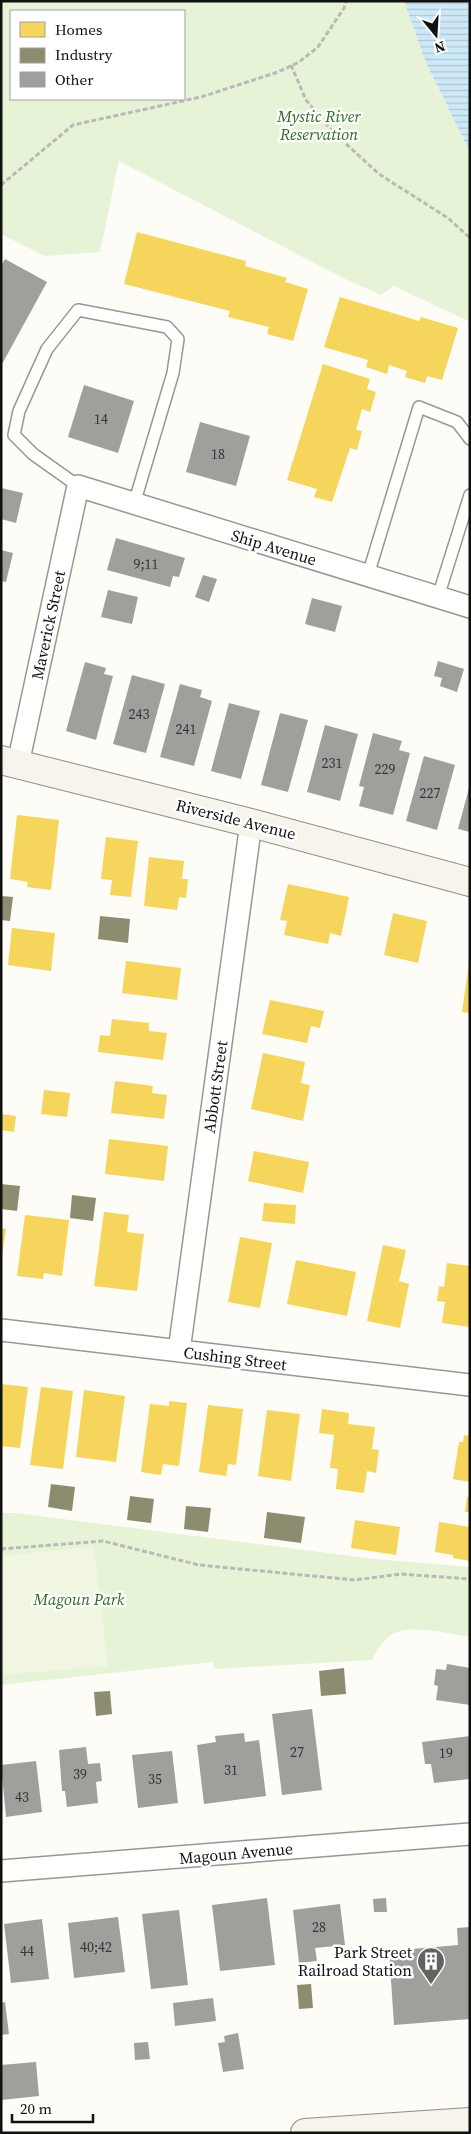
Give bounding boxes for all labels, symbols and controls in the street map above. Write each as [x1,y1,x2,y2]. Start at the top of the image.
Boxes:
legend [10,10,185,100]
north arrow [411,10,461,60]
text: Homes [55,19,102,40]
text: N [432,36,448,58]
text: Industry [55,44,113,65]
text: Other [55,69,94,90]
park label: Mystic River Reservation [276,105,361,145]
house number: 14 [94,409,108,429]
house number: 18 [211,444,225,464]
street label: Ship Avenue [229,524,319,570]
house number: 9;11 [133,554,159,574]
street label: Maverick Street [26,568,70,682]
house number: 243 [129,704,150,724]
house number: 241 [176,719,197,739]
house number: 231 [322,753,343,773]
house number: 229 [375,759,396,779]
house number: 227 [420,783,441,803]
street label: Riverside Avenue [174,793,298,845]
street label: Abbott Street [198,1039,232,1135]
street label: Cushing Street [182,1341,288,1375]
park label: Magoun Park [33,1588,125,1610]
house number: 27 [290,1742,304,1762]
house number: 19 [439,1743,453,1763]
house number: 31 [224,1760,238,1780]
house number: 39 [73,1764,87,1784]
house number: 35 [148,1769,162,1789]
house number: 43 [15,1787,29,1807]
street label: Magoun Avenue [178,1837,294,1869]
house number: 28 [312,1917,326,1937]
house number: 40;42 [80,1937,112,1957]
house number: 44 [20,1941,34,1961]
place label: Park Street Railroad Station [298,1941,413,1981]
building icon: Park Street Railroad Station [416,1946,446,1985]
scale bar [12,2092,94,2124]
text: 20 m [20,2098,52,2119]

